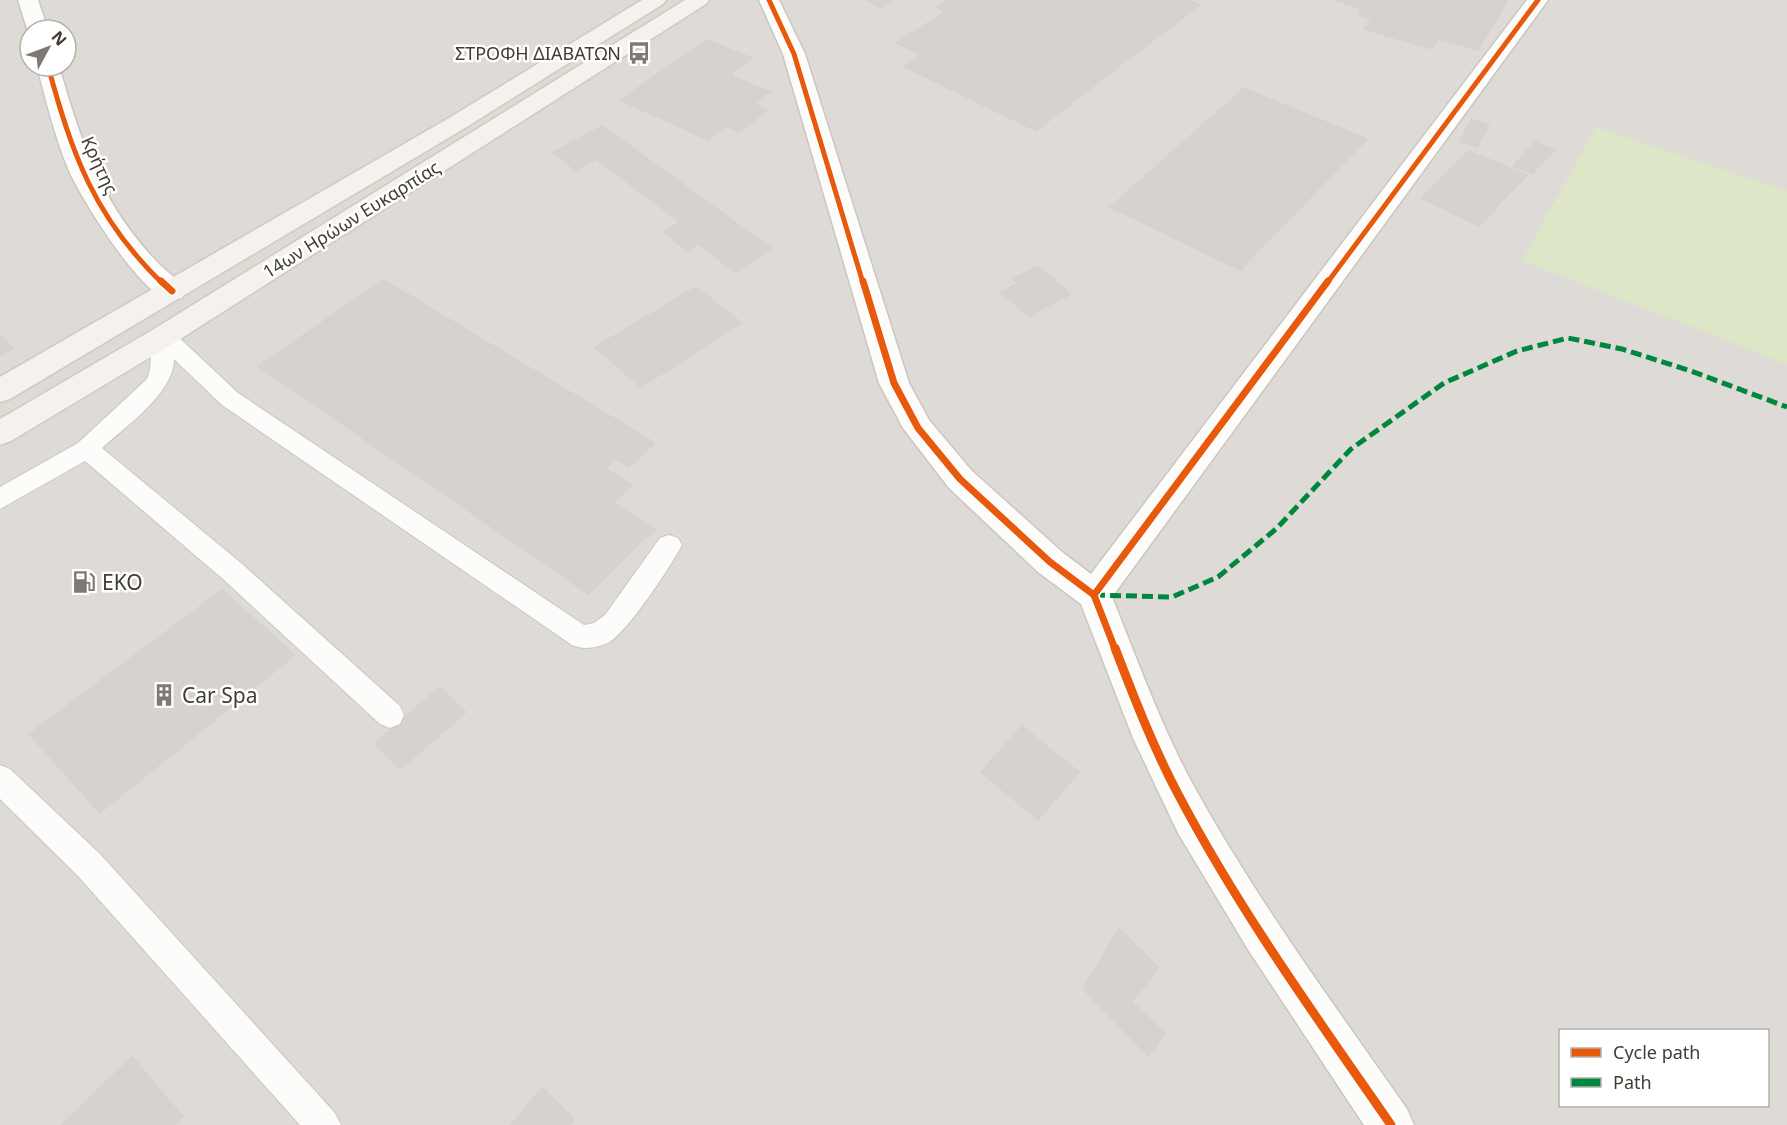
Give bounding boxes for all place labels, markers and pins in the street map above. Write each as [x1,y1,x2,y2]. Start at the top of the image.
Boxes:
bus stop icon: ΣΤΡΟΦΗ ΔΙΑΒΑΤΩΝ [626,40,652,66]
place label: ΣΤΡΟΦΗ ΔΙΑΒΑΤΩΝ [455,41,621,65]
place label: ΕΚΟ [102,568,143,596]
fuel station icon: ΕΚΟ [71,569,97,595]
place label: Car Spa [182,681,257,709]
building icon: Car Spa [151,682,177,708]

